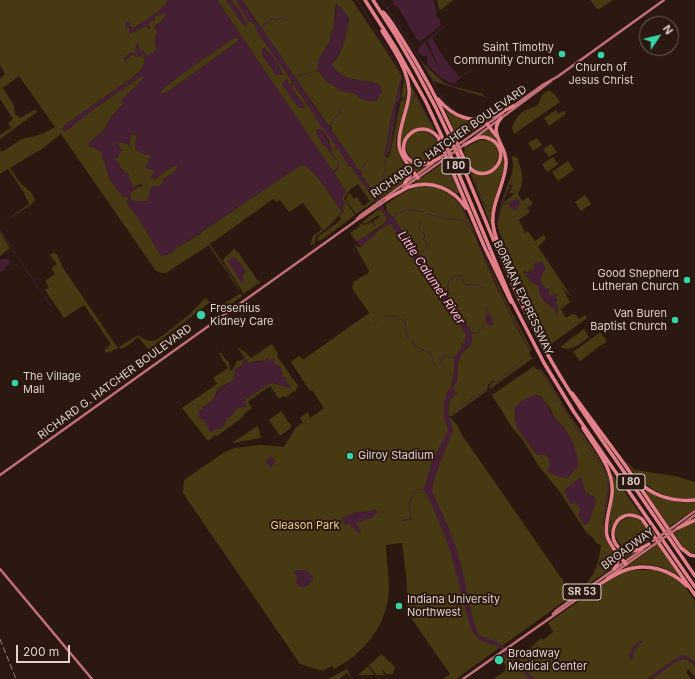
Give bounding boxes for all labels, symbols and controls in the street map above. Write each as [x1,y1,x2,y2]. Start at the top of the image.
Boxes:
north arrow [639,16,679,56]
text: N [660,22,676,37]
place label: Saint Timothy Community Church [454,41,554,67]
marker: Saint Timothy Community Church [557,49,567,59]
marker: Church of Jesus Christ [596,50,606,60]
place label: Church of Jesus Christ [569,61,633,87]
street label: RICHARD G. HATCHER BOULEVARD [369,83,529,201]
road number: I 80 [442,158,470,174]
water label: Little Calumet River [394,228,468,328]
street label: BORMAN EXPRESSWAY [491,239,555,357]
place label: Good Shepherd Lutheran Church [592,267,679,293]
marker: Good Shepherd Lutheran Church [682,275,692,285]
place label: Fresenius Kidney Care [210,302,274,328]
place label: Van Buren Baptist Church [590,307,667,333]
marker: Fresenius Kidney Care [195,309,207,321]
marker: Van Buren Baptist Church [670,315,680,325]
street label: RICHARD G. HATCHER BOULEVARD [35,322,195,442]
place label: The Village Mall [23,370,81,396]
marker: The Village Mall [10,378,20,388]
place label: Gilroy Stadium [358,449,434,463]
marker: Gilroy Stadium [345,451,355,461]
road number: I 80 [617,474,645,490]
park label: Gleason Park [270,519,340,533]
street label: BROADWAY [599,525,657,573]
road number: SR 53 [563,584,601,600]
place label: Indiana University Northwest [407,593,500,619]
marker: Indiana University Northwest [394,601,404,611]
scale bar [18,637,72,663]
text: 200 m [23,644,59,659]
place label: Broadway Medical Center [508,647,587,673]
marker: Broadway Medical Center [493,654,505,666]

